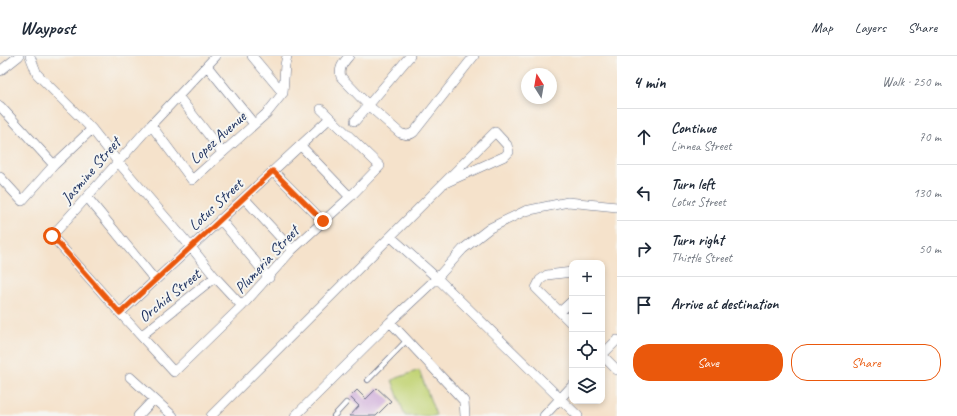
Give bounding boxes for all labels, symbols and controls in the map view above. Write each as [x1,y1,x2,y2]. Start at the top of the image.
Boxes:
text: Waypost [20,16,75,40]
text: Map [811,19,833,36]
text: Layers [855,19,886,36]
text: Share [908,19,937,36]
north arrow [521,68,557,104]
text: 4 min [633,72,666,93]
text: Walk · 250 m [882,74,941,90]
street label: Lopez Avenue [185,106,251,168]
text: Continue [671,119,716,138]
icon: ahead [633,126,655,148]
text: 70 m [919,129,941,145]
street label: Jasmine Street [56,131,127,209]
text: Linnea Street [671,138,732,154]
street label: Lotus Street [184,173,248,235]
text: Turn left [671,175,714,194]
icon: left [633,182,655,204]
text: 130 m [913,185,941,201]
text: Lotus Street [671,194,726,210]
route end [314,212,332,230]
street label: Plumeria Street [230,220,305,298]
route start [43,227,61,245]
text: Turn right [671,231,724,250]
icon: right [633,238,655,260]
text: 50 m [919,241,941,257]
text: Thistle Street [671,250,732,266]
map controls [569,260,605,404]
button: + [569,260,605,296]
street label: Orchid Street [134,264,206,327]
icon: arrive [633,294,655,316]
text: Arrive at destination [671,295,778,314]
button: − [569,296,605,332]
button: locate [569,332,605,368]
button: Save [633,344,783,381]
button: Share [791,344,941,381]
button: layers [569,368,605,404]

